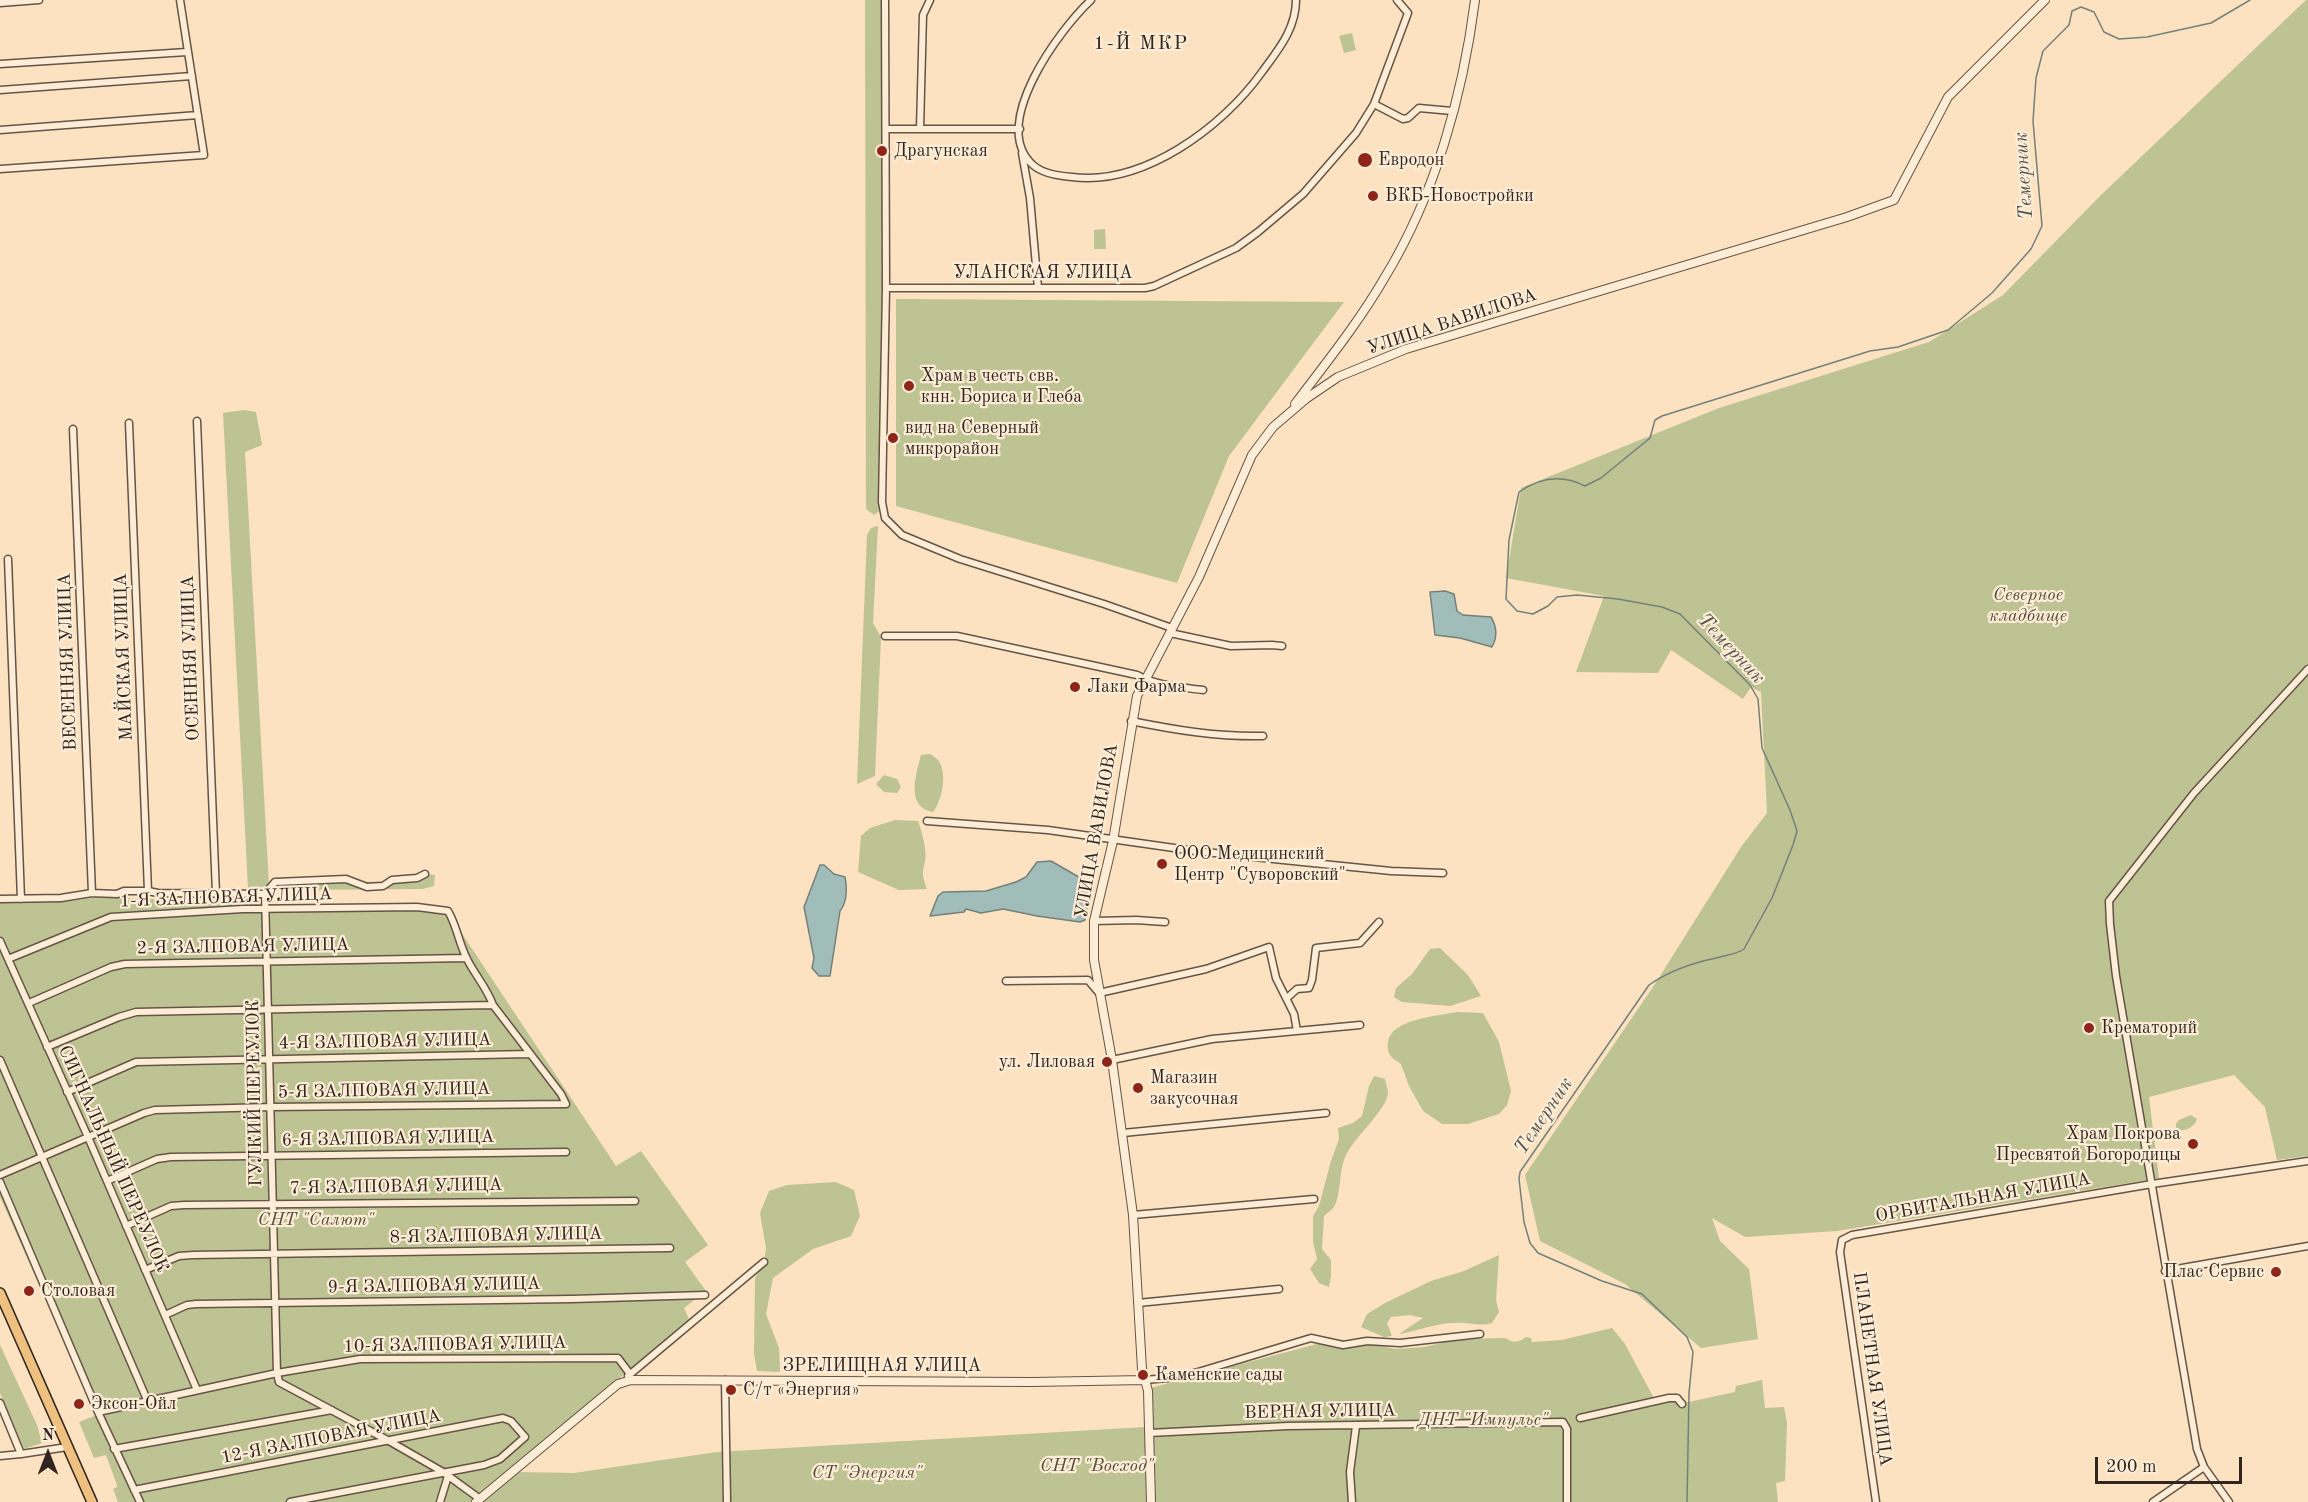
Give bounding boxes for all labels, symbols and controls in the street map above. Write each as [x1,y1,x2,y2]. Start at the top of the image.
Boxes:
district label: 1-Й МКР [1093,32,1189,56]
water label: Темерник [2009,131,2039,221]
place label: Драгунская [894,140,988,162]
marker: Драгунская [875,144,889,158]
place label: Евродон [1378,149,1444,171]
marker: Евродон [1356,151,1374,169]
place label: ВКБ-Новостройки [1385,185,1534,207]
marker: ВКБ-Новостройки [1366,189,1380,203]
street label: УЛАНСКАЯ УЛИЦА [953,262,1133,284]
street label: УЛИЦА ВАВИЛОВА [1364,284,1540,360]
place label: Храм в честь свв. кнн. Бориса и Глеба [921,365,1082,407]
marker: Храм в честь свв. кнн. Бориса и Глеба [902,379,916,393]
place label: вид на Северный микрорайон [905,417,1039,460]
marker: вид на Северный микрорайон [886,431,900,445]
street label: ВЕСЕННЯЯ УЛИЦА [54,573,82,751]
street label: МАЙСКАЯ УЛИЦА [110,573,138,741]
street label: ОСЕННЯЯ УЛИЦА [177,575,205,741]
park label: Северное кладбище [1989,584,2067,626]
water label: Темерник [1692,609,1770,689]
place label: Лаки Фарма [1087,676,1186,698]
marker: Лаки Фарма [1068,680,1082,694]
street label: УЛИЦА ВАВИЛОВА [1071,742,1123,920]
place label: ООО Медицинский Центр "Суворовский" [1174,843,1346,886]
marker: ООО Медицинский Центр "Суворовский" [1155,857,1169,871]
street label: 1-Я ЗАЛПОВАЯ УЛИЦА [119,883,333,913]
street label: 2-Я ЗАЛПОВАЯ УЛИЦА [136,934,350,960]
street label: ГУЛКИЙ ПЕРЕУЛОК [243,999,267,1187]
place label: Крематорий [2101,1017,2197,1039]
marker: Крематорий [2082,1021,2096,1035]
street label: 4-Я ЗАЛПОВАЯ УЛИЦА [278,1029,492,1055]
street label: СИГНАЛЬНЫЙ ПЕРЕУЛОК [53,1042,173,1276]
place label: ул. Лиловая [999,1051,1095,1073]
marker: ул. Лиловая [1100,1055,1114,1069]
place label: Магазин закусочная [1150,1067,1238,1110]
water label: Темерник [1509,1073,1579,1159]
street label: 5-Я ЗАЛПОВАЯ УЛИЦА [277,1078,491,1104]
marker: Магазин закусочная [1131,1081,1145,1095]
place label: Храм Покрова Пресвятой Богородицы [1996,1123,2181,1166]
street label: 6-Я ЗАЛПОВАЯ УЛИЦА [281,1126,495,1152]
marker: Храм Покрова Пресвятой Богородицы [2186,1137,2200,1151]
street label: ОРБИТАЛЬНАЯ УЛИЦА [1874,1168,2092,1228]
street label: 7-Я ЗАЛПОВАЯ УЛИЦА [289,1174,503,1200]
park label: СНТ "Салют" [258,1209,374,1231]
street label: 8-Я ЗАЛПОВАЯ УЛИЦА [389,1223,603,1249]
place label: Плас Сервис [2163,1261,2264,1283]
marker: Плас Сервис [2269,1265,2283,1279]
street label: ПЛАНЕТНАЯ УЛИЦА [1848,1270,1896,1468]
street label: 9-Я ЗАЛПОВАЯ УЛИЦА [327,1273,541,1299]
place label: Столовая [41,1280,115,1302]
marker: Столовая [22,1284,36,1298]
street label: 10-Я ЗАЛПОВАЯ УЛИЦА [343,1332,567,1358]
street label: ЗРЕЛИЩНАЯ УЛИЦА [783,1355,981,1377]
place label: Каменские сады [1155,1364,1283,1386]
marker: Каменские сады [1136,1368,1150,1382]
place label: С/т «Энергия» [743,1379,860,1401]
marker: С/т «Энергия» [724,1383,738,1397]
place label: Эксон-Ойл [91,1393,176,1415]
marker: Эксон-Ойл [72,1397,86,1411]
street label: ВЕРНАЯ УЛИЦА [1244,1400,1396,1424]
street label: 12-Я ЗАЛПОВАЯ УЛИЦА [219,1405,443,1469]
park label: ДНТ "Импульс" [1418,1409,1548,1431]
north arrow [18,1424,78,1484]
text: N [42,1428,54,1444]
scale bar [2098,1445,2245,1483]
park label: СНТ "Восход" [1040,1455,1154,1477]
text: 200 m [2106,1458,2157,1476]
park label: СТ "Энергия" [812,1462,922,1484]

